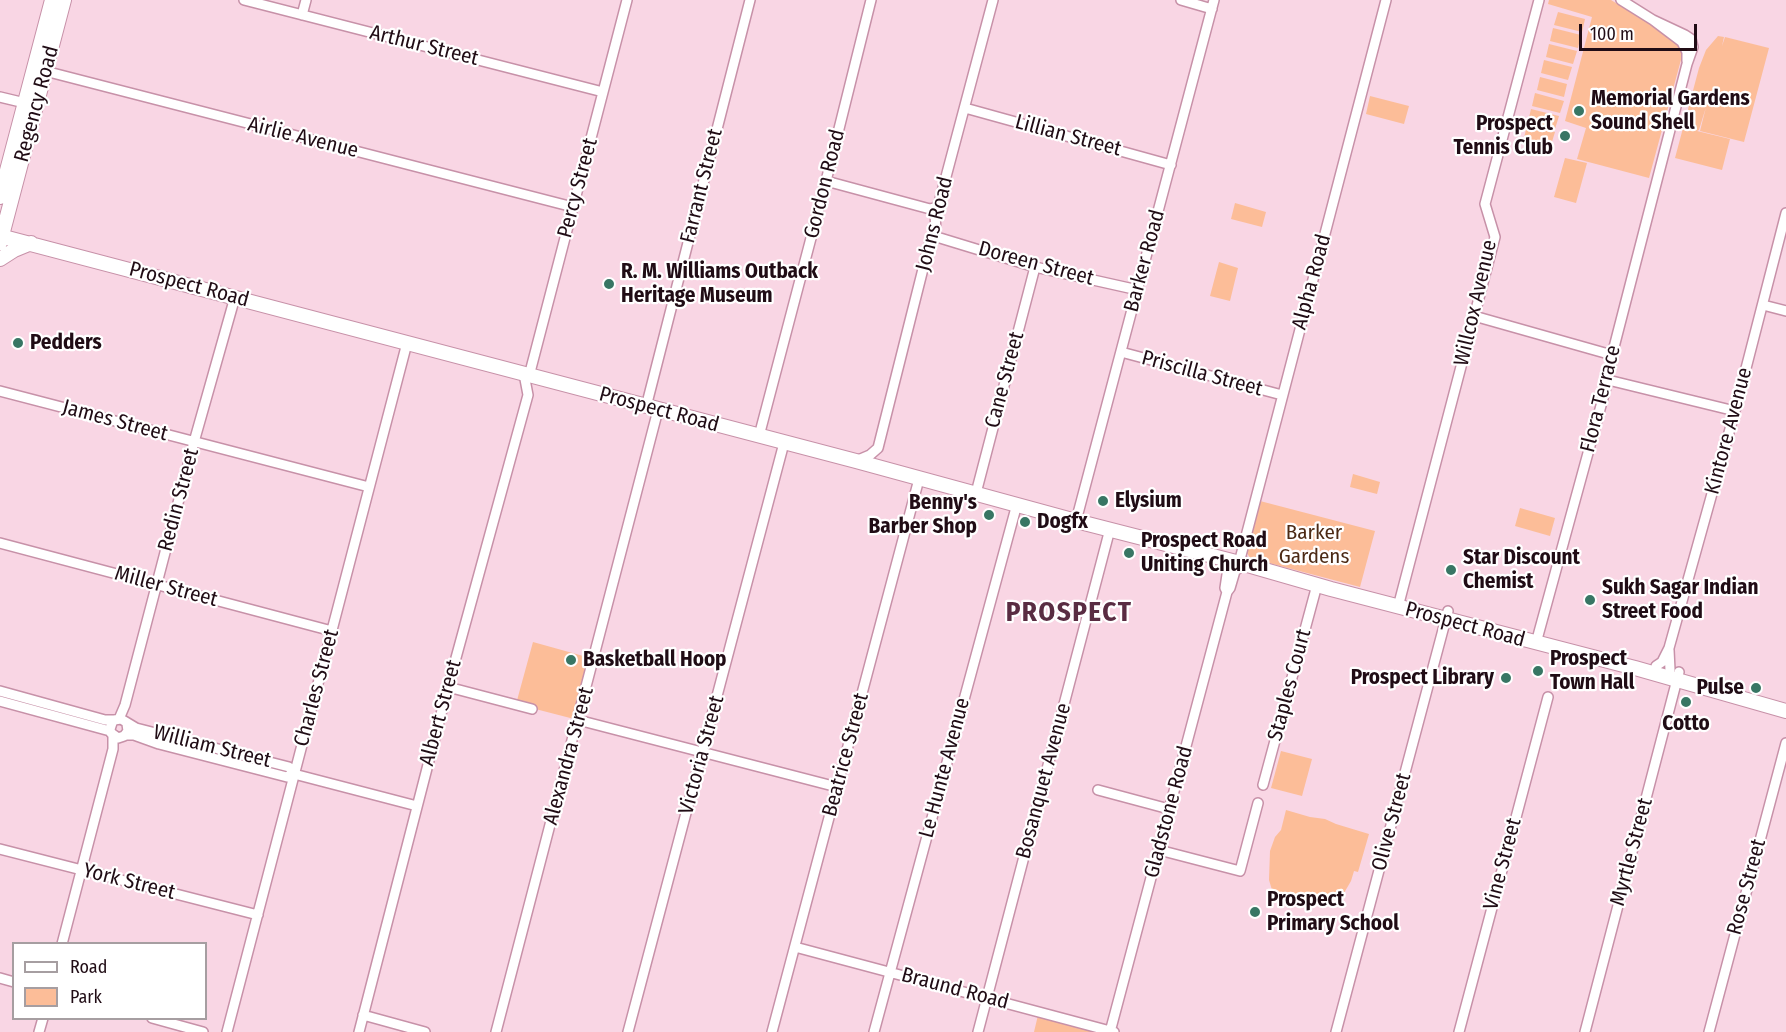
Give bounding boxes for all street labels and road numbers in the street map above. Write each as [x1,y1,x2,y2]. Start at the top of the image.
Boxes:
street label: Arthur Street [367,20,481,72]
street label: Regency Road [9,43,65,165]
street label: Lillian Street [1012,110,1124,162]
street label: Airlie Avenue [245,112,361,164]
street label: Farrant Street [676,126,728,246]
street label: Gordon Road [799,127,851,241]
street label: Percy Street [553,135,603,241]
street label: Johns Road [911,174,959,274]
street label: Barker Road [1119,207,1171,315]
street label: Alpha Road [1287,232,1337,332]
street label: Doreen Street [976,237,1096,291]
street label: Willcox Avenue [1449,237,1503,369]
street label: Prospect Road [126,257,252,313]
street label: Cane Street [980,329,1030,431]
street label: Flora Terrace [1576,343,1626,455]
street label: Priscilla Street [1139,346,1265,402]
street label: Kintore Avenue [1700,365,1758,497]
street label: Prospect Road [596,382,722,438]
street label: James Street [60,395,170,447]
street label: Redin Street [153,446,205,554]
street label: Miller Street [112,561,220,613]
street label: Prospect Road [1402,597,1528,653]
street label: Staples Court [1263,626,1317,744]
street label: Charles Street [289,627,345,749]
street label: Albert Street [415,657,467,769]
street label: Alexandra Street [538,684,600,828]
street label: Beatrice Street [817,690,875,820]
street label: Victoria Street [674,693,730,817]
street label: Le Hunte Avenue [914,695,976,841]
street label: Bosanquet Avenue [1011,700,1077,862]
street label: William Street [151,720,273,774]
street label: Gladstone Road [1139,743,1199,881]
street label: Olive Street [1367,770,1417,874]
street label: Myrtle Street [1606,795,1658,909]
street label: Vine Street [1479,815,1527,913]
street label: Rose Street [1722,836,1772,938]
street label: York Street [80,858,178,906]
street label: Braund Road [899,963,1011,1015]

